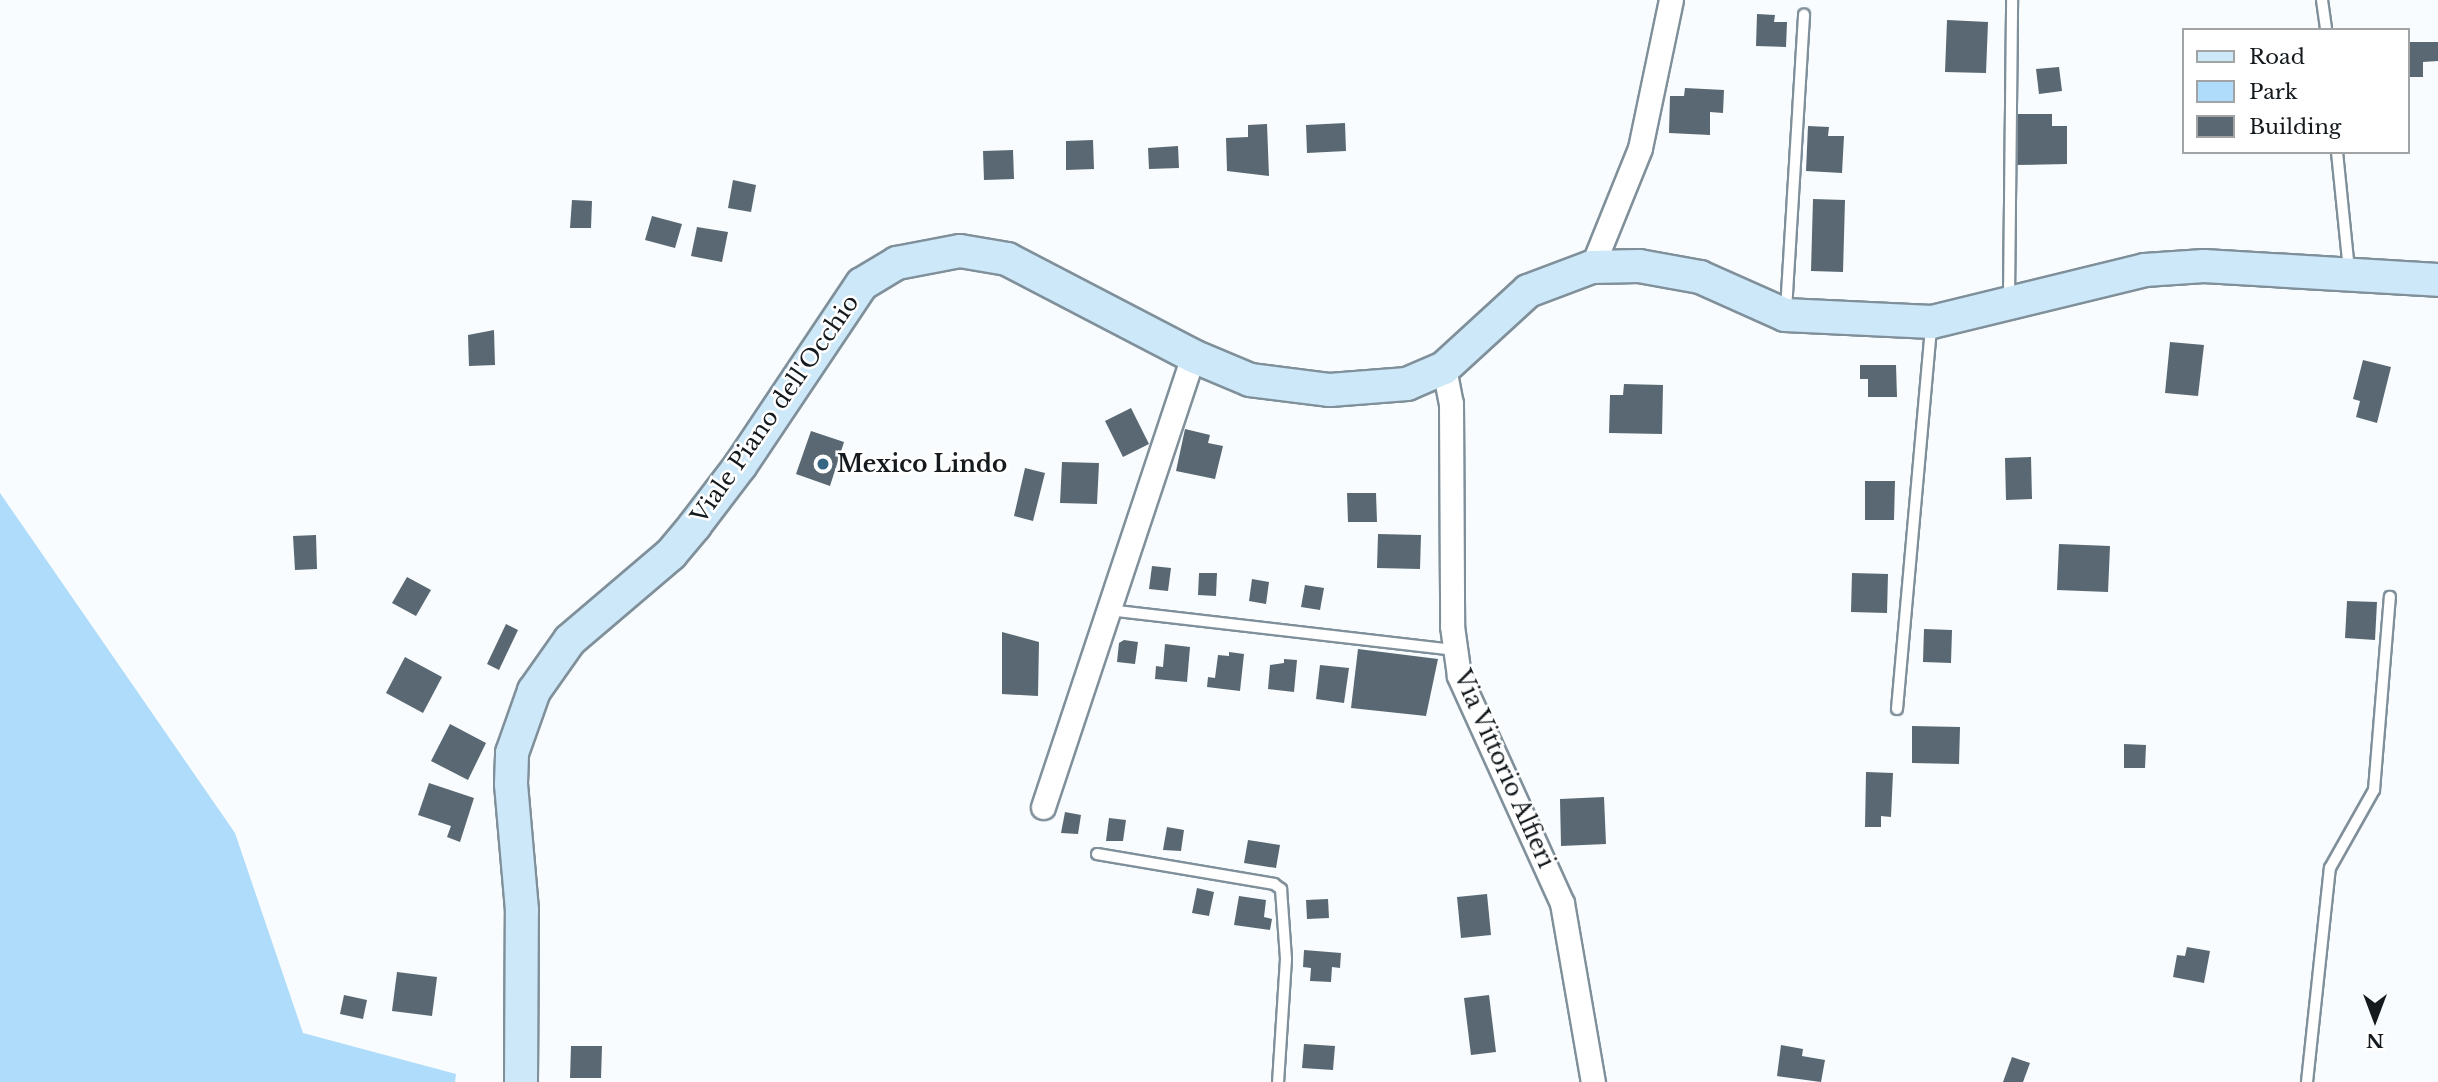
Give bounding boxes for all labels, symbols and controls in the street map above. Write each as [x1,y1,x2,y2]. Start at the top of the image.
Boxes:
legend [2182,28,2410,154]
text: Road [2249,44,2305,70]
text: Park [2249,79,2298,105]
text: Building [2249,114,2341,140]
street label: Viale Piano dell'Occhio [685,289,865,529]
place label: Mexico Lindo [837,450,1007,478]
marker: Mexico Lindo [815,456,831,472]
street label: Via Vittorio Alfieri [1448,665,1560,873]
north arrow [2340,984,2410,1054]
text: N [2366,1029,2384,1052]

